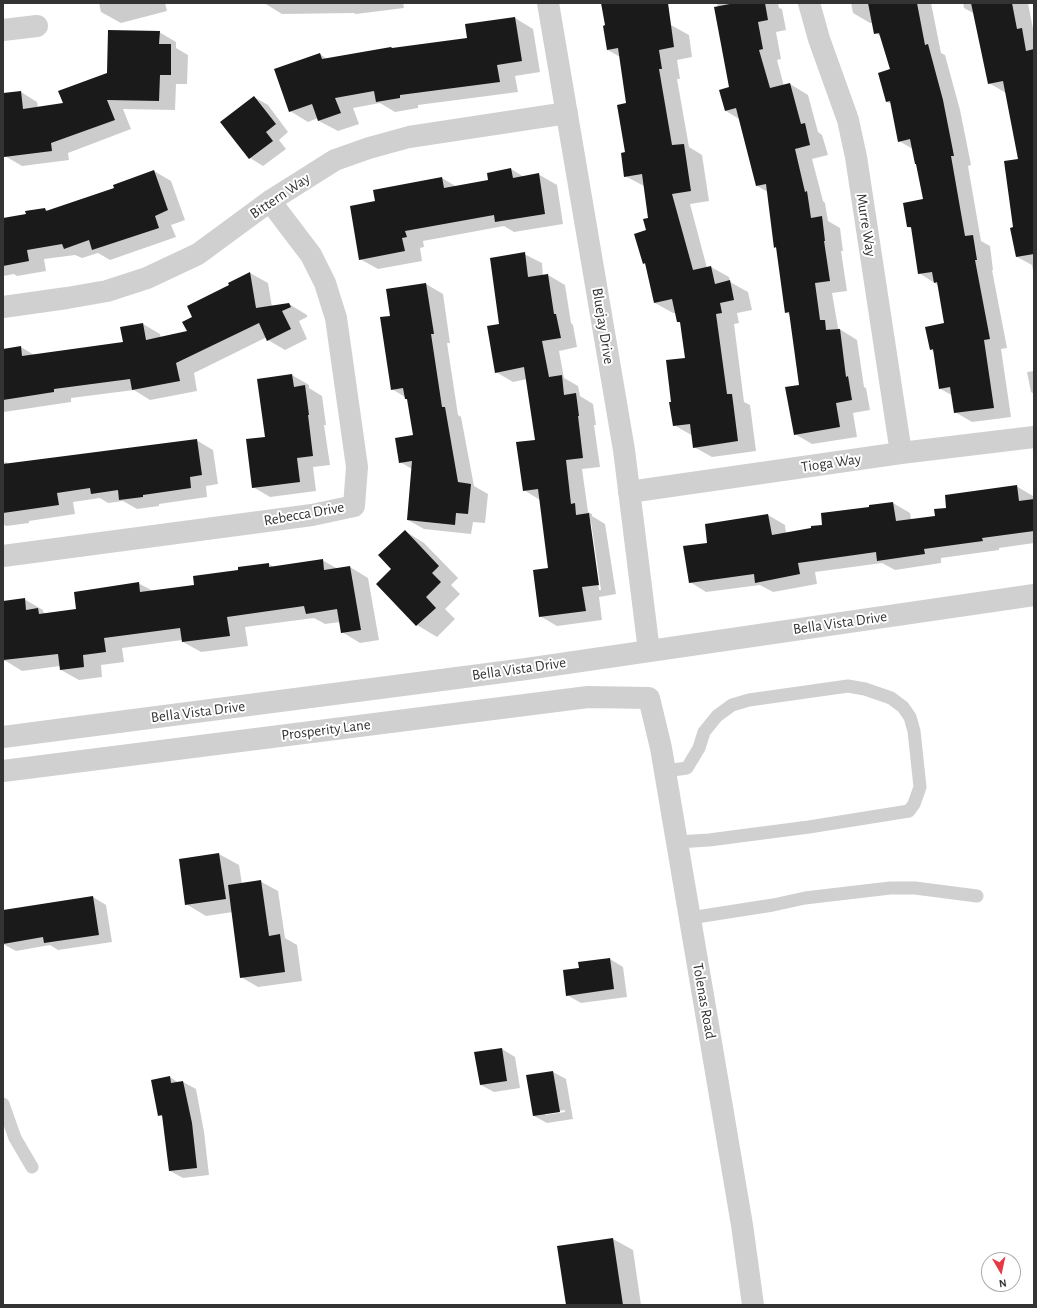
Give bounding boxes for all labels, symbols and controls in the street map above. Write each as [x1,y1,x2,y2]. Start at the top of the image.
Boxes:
street label: Bittern Way [246,169,314,223]
street label: Murre Way [852,192,880,258]
street label: Bluejay Drive [588,287,618,365]
street label: Tioga Way [800,450,862,476]
street label: Rebecca Drive [262,498,346,530]
street label: Bella Vista Drive [792,608,888,638]
street label: Bella Vista Drive [471,654,567,684]
street label: Bella Vista Drive [150,697,246,727]
street label: Prosperity Lane [280,716,372,744]
street label: Tolenas Road [688,962,720,1040]
north arrow [981,1252,1021,1292]
text: N [998,1277,1007,1289]

